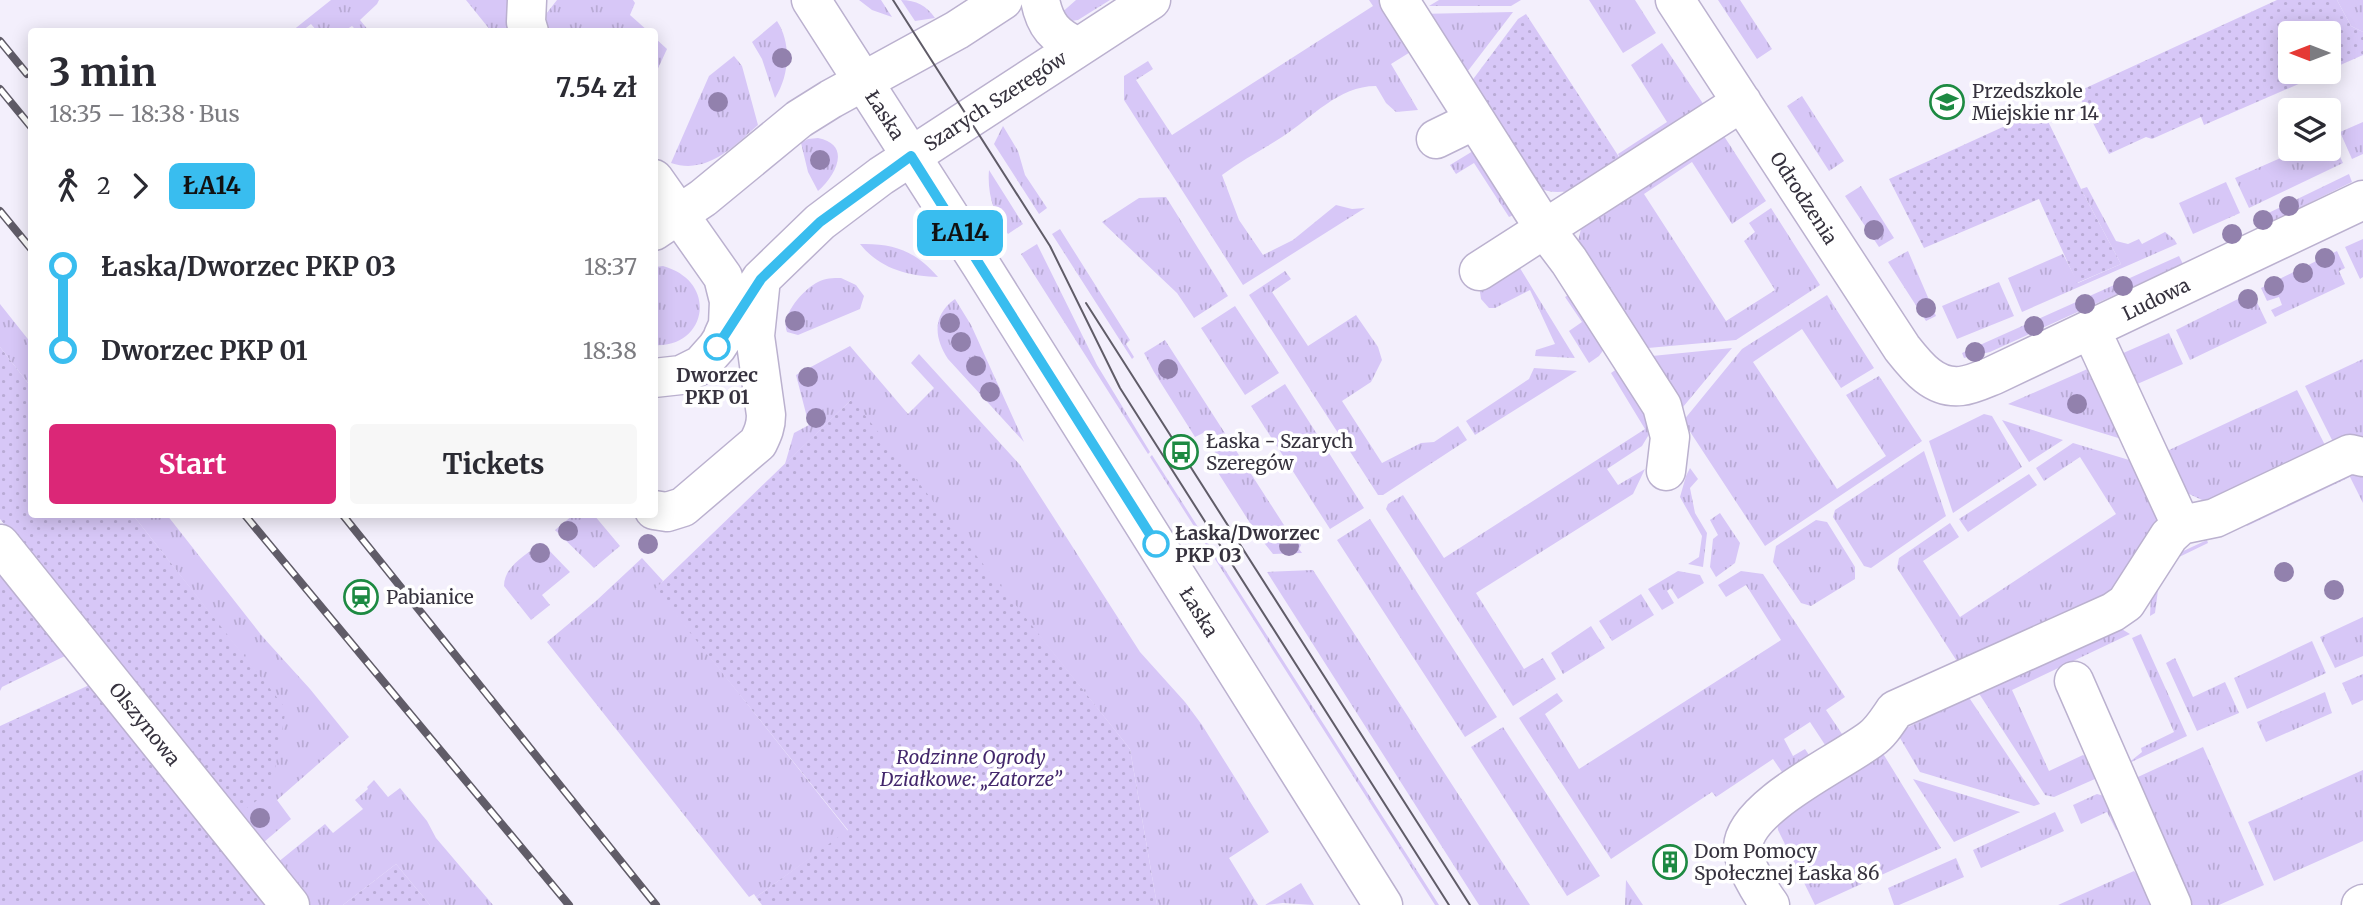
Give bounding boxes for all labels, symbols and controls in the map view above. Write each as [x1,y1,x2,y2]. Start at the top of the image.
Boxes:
north arrow [2278,21,2342,84]
map controls [2278,21,2341,161]
street label: Szarych Szeregów [919,45,1072,156]
text: 3 min [49,49,157,96]
text: 7.54 zł [556,71,637,104]
place label: Przedszkole Miejskie nr 14 [1972,79,2099,125]
school or university icon: Przedszkole Miejskie nr 14 [1928,83,1966,121]
street label: Łaska [860,86,910,144]
button: layers [2278,98,2341,161]
text: 18:35 – 18:38 · Bus [49,99,240,128]
street label: Odrodzenia [1765,147,1843,249]
icon: walk [49,167,87,205]
icon: forward [121,167,159,205]
text: ŁA14 [183,170,241,201]
text: 2 [97,171,111,200]
line badge: ŁA14 [911,210,1009,256]
text: ŁA14 [931,217,989,248]
text: Łaska/Dworzec PKP 03 [101,250,396,283]
text: 18:37 [584,252,637,281]
street label: Ludowa [2118,272,2194,326]
text: Dworzec PKP 01 [101,334,308,367]
marker: Dworzec PKP 01 [704,334,730,360]
text: 18:38 [583,336,637,365]
place label: Dworzec PKP 01 [676,363,758,409]
button: Start [49,424,336,504]
button: Tickets [350,424,637,504]
place label: Łaska - Szarych Szeregów [1206,429,1354,475]
bus stop icon: Łaska - Szarych Szeregów [1162,433,1200,471]
place label: Łaska/Dworzec PKP 03 [1175,521,1320,567]
marker: Łaska/Dworzec PKP 03 [1143,531,1169,557]
station icon: Pabianice [342,578,380,616]
street label: Łaska [1175,583,1223,641]
place label: Pabianice [386,585,474,609]
street label: Olszynowa [104,678,186,770]
park label: Rodzinne Ogrody Działkowe: „Zatorze” [879,745,1063,791]
place label: Dom Pomocy Społecznej Łaska 86 [1694,839,1879,885]
building icon: Dom Pomocy Społecznej Łaska 86 [1651,843,1689,881]

